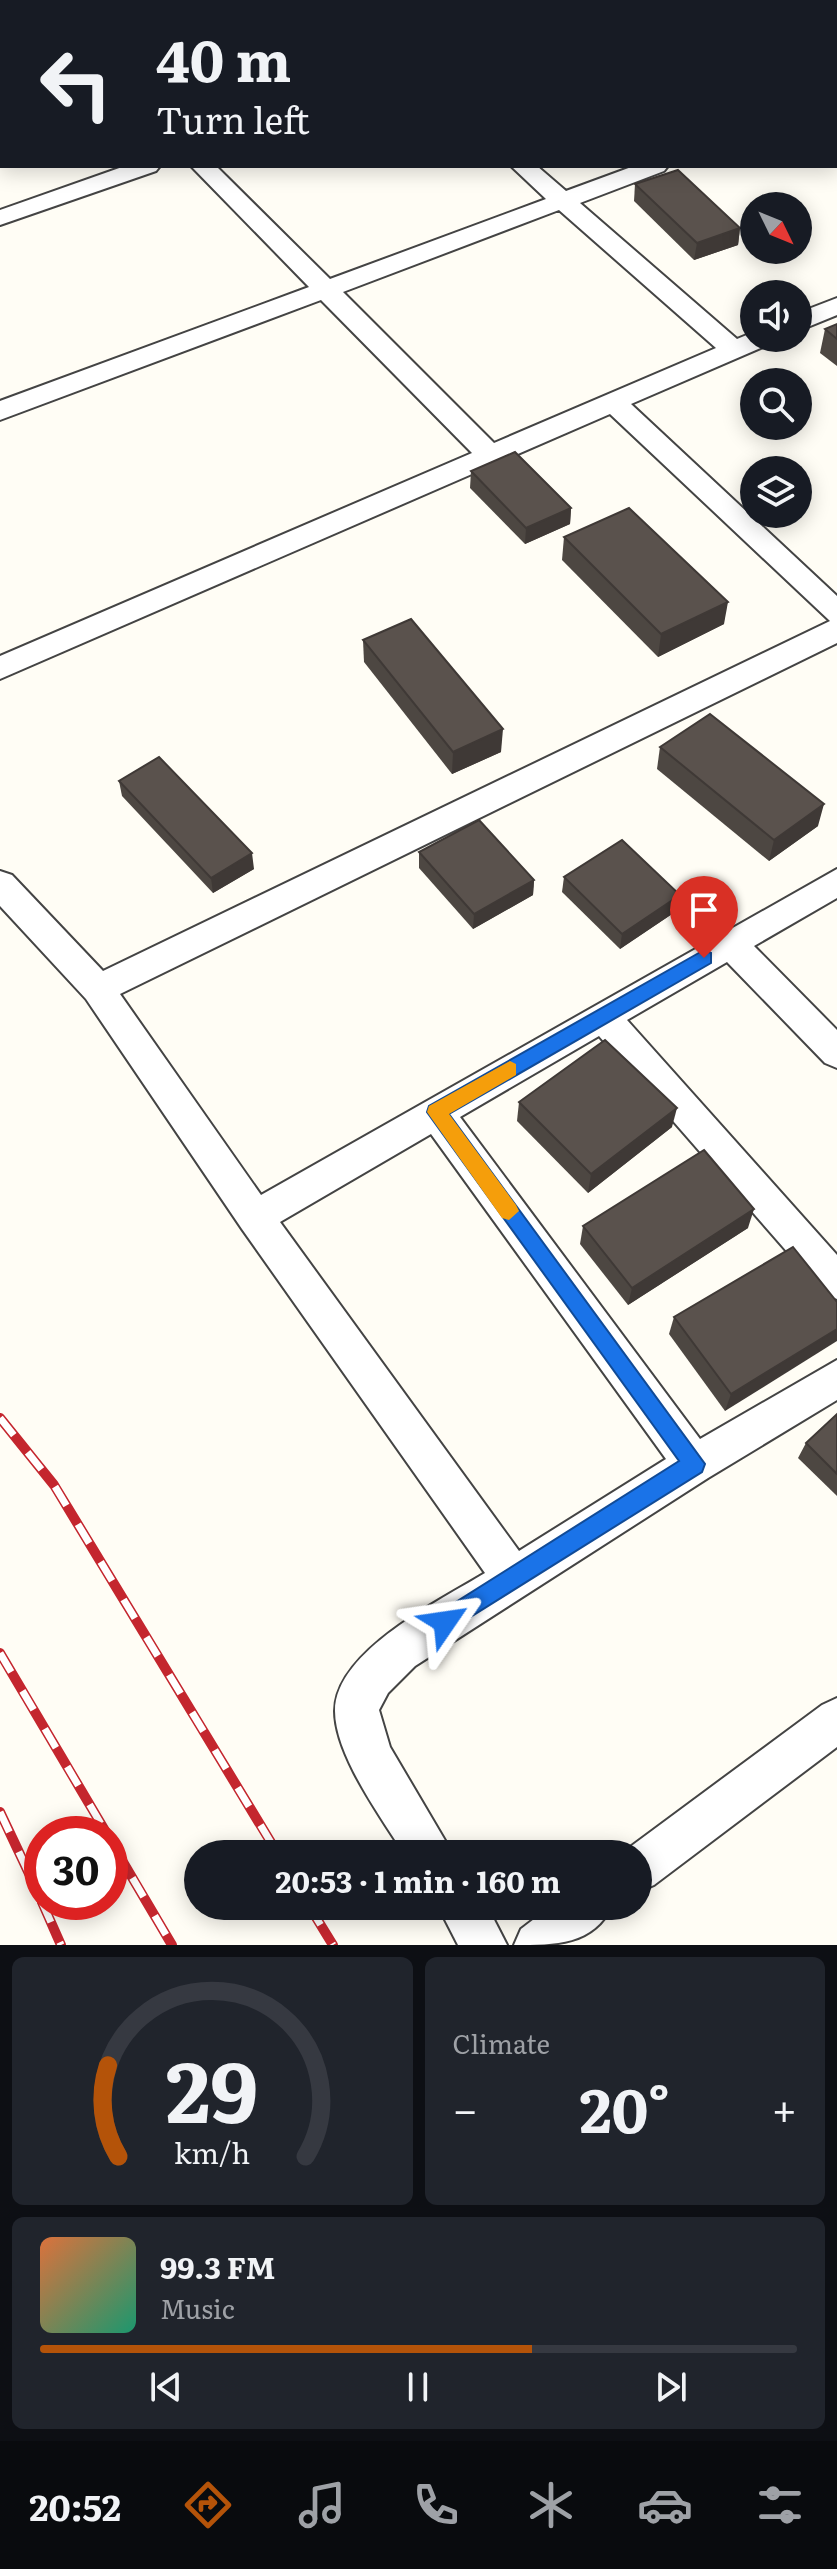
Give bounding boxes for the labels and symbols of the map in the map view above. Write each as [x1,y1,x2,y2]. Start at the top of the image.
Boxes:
north arrow [740,192,812,264]
pin [670,876,738,958]
position arrow [403,1580,487,1664]
speed limit sign: 30 [24,1816,128,1920]

